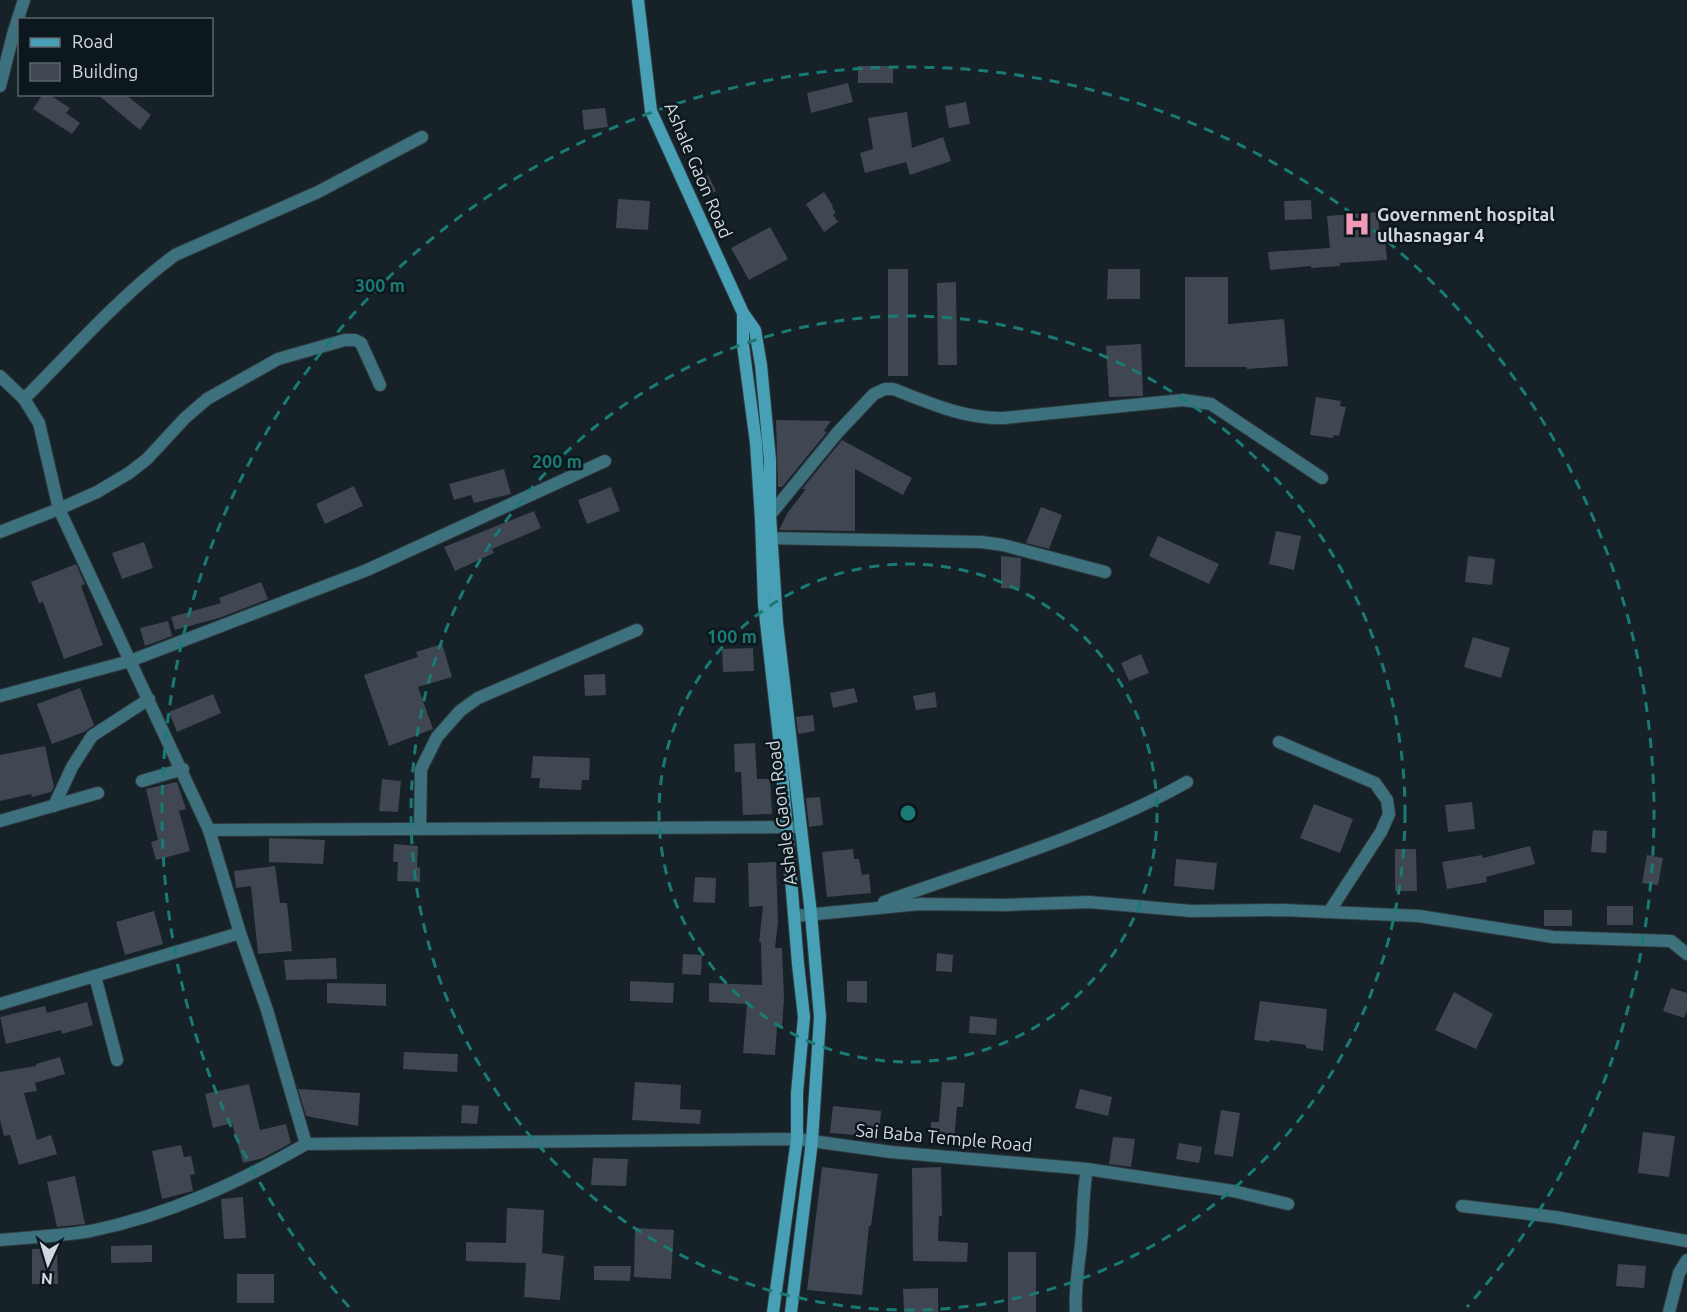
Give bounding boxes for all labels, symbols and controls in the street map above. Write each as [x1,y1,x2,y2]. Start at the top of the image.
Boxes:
legend [18,18,213,96]
text: Road [72,31,114,51]
text: Building [72,61,138,81]
street label: Ashale Gaon Road [661,99,737,241]
place label: Government hospital ulhasnagar 4 [1377,204,1555,245]
hospital icon: Government hospital ulhasnagar 4 [1342,209,1372,239]
text: 300 m [355,275,405,295]
text: 200 m [532,451,582,471]
text: 100 m [707,626,757,646]
street label: Ashale Gaon Road [762,739,800,887]
centre of rings [898,803,918,823]
street label: Sai Baba Temple Road [855,1119,1033,1155]
north arrow [18,1234,78,1294]
text: N [40,1270,54,1288]

